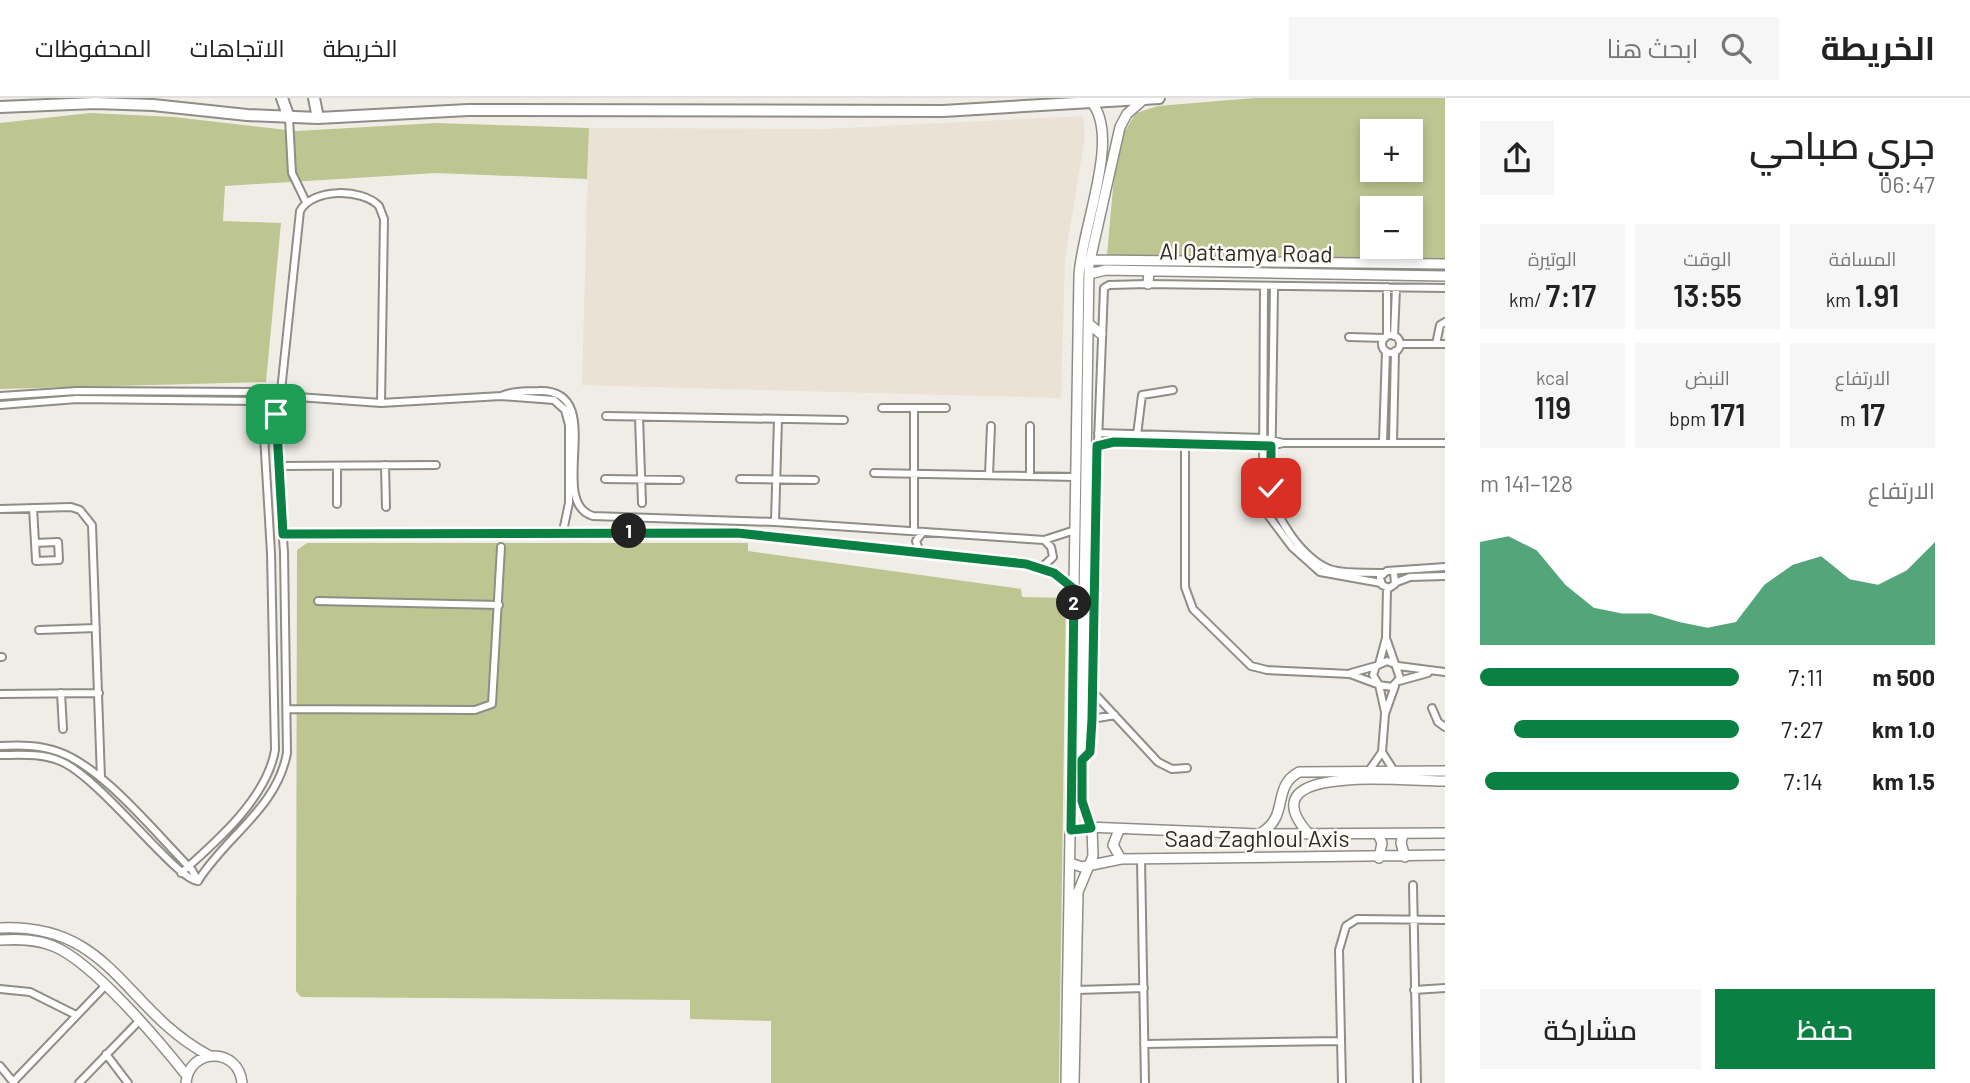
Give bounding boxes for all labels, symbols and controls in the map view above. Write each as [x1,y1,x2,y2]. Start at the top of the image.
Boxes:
search box [1289,17,1779,80]
text: الخريطة [1821,27,1935,67]
icon: search [1717,29,1755,67]
text: ابحث هنا [1607,32,1699,63]
text: المحفوظات [35,33,152,62]
text: الاتجاهات [190,33,285,62]
text: الخريطة [323,33,398,62]
map controls [1360,119,1423,259]
button: + [1360,119,1423,182]
button: share [1480,121,1554,195]
text: جري صباحي [1749,121,1935,167]
text: 06:47 [1880,170,1935,198]
button: − [1360,196,1423,259]
street label: Al Qattamya Road [1159,236,1333,268]
text: الوتيرة [1528,247,1577,270]
text: الوقت [1683,247,1732,270]
text: المسافة [1829,247,1896,270]
text: 7:17 [1546,277,1596,313]
text: 13:55 [1673,277,1742,313]
text: 1.91 [1855,277,1899,313]
text: /km [1509,288,1546,311]
text: km [1826,288,1855,311]
text: kcal [1536,366,1569,389]
text: النبض [1685,366,1730,389]
text: الارتفاع [1835,366,1890,389]
pin [246,384,306,444]
text: 119 [1534,389,1571,425]
icon: arrive [257,395,295,433]
text: 171 [1710,396,1746,432]
text: 17 [1860,396,1885,432]
text: bpm [1669,407,1710,430]
text: m [1840,407,1860,430]
pin [1241,458,1301,518]
icon: check [1252,469,1290,507]
text: 128–141 m [1480,469,1573,497]
text: الارتفاع [1868,476,1935,504]
pin: 1 [612,514,646,548]
text: 1 [625,519,632,542]
pin: 2 [1056,586,1092,620]
text: 2 [1068,591,1079,614]
text: 7:11 [1788,663,1823,691]
text: 500 m [1873,663,1935,691]
text: 7:27 [1781,715,1823,743]
text: 1.0 km [1872,715,1935,743]
text: 7:14 [1784,767,1823,795]
text: 1.5 km [1872,767,1935,795]
street label: Saad Zaghloul Axis [1164,824,1350,852]
button: مشاركة [1480,989,1701,1069]
button: حفظ [1715,989,1935,1069]

